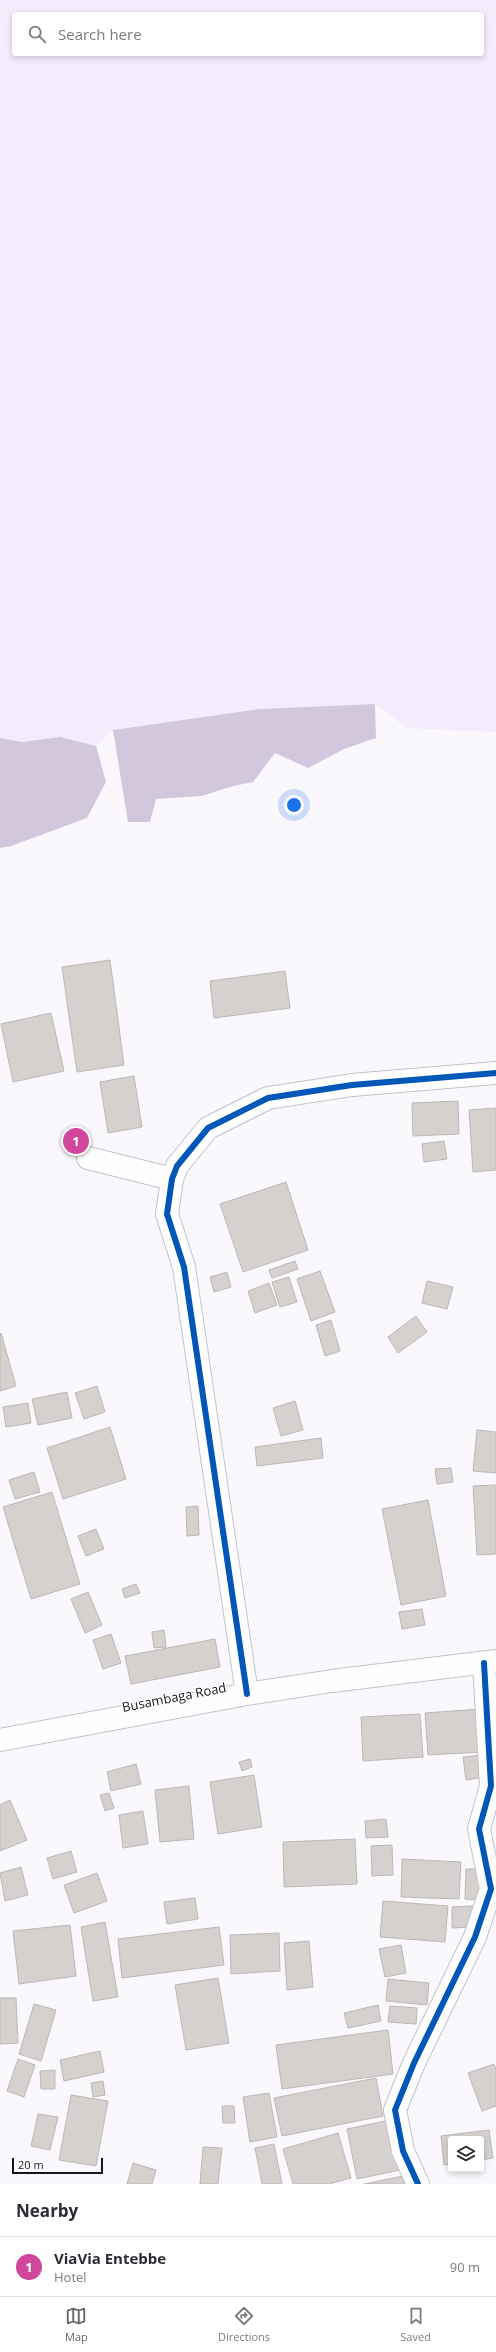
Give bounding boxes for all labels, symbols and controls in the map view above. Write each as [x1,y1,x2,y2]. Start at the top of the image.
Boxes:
search box [12,12,484,56]
icon: search [26,23,48,45]
text: Search here [58,24,142,44]
your location [284,795,304,815]
pin: 1 [63,1126,89,1156]
street label: Busambaga Road [120,1678,228,1716]
map controls [448,2136,484,2172]
button: layers [448,2136,484,2172]
scale bar [12,2156,103,2175]
text: 20 m [18,2157,44,2172]
text: Nearby [16,2199,78,2222]
text: ViaVia Entebbe [54,2248,166,2268]
text: 1 [25,2258,33,2276]
text: 90 m [450,2258,480,2276]
text: Hotel [54,2268,87,2286]
tab: Map [65,2305,88,2344]
tab: Directions [218,2305,270,2344]
tab: Saved [400,2305,431,2344]

